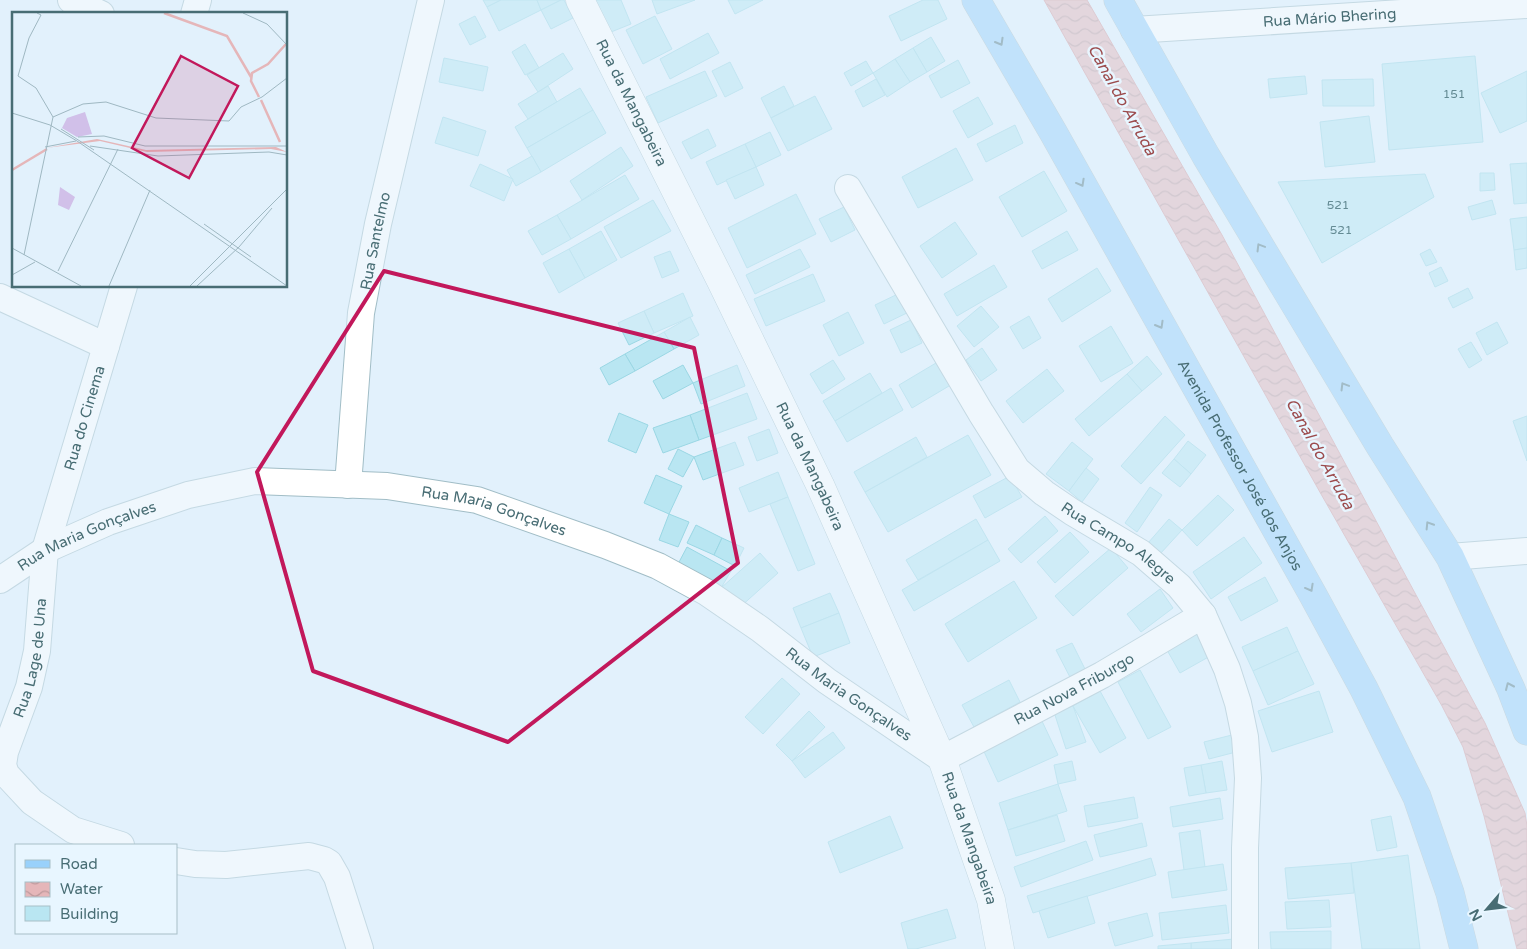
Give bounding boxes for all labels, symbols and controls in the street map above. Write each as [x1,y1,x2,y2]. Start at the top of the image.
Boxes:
street label: Rua Mário Bhering [1262,4,1397,31]
inset map [12,12,288,288]
street label: Rua da Mangabeira [592,36,671,169]
one-way arrow [994,37,1004,46]
water label: Canal do Arruda [1083,41,1161,160]
house number: 151 [1443,87,1465,101]
one-way arrow [1075,178,1085,187]
street label: Rua Santelmo [357,190,394,291]
house number: 521 [1327,198,1349,212]
house number: 521 [1330,223,1352,237]
one-way arrow [1257,244,1267,253]
one-way arrow [1154,320,1164,329]
street label: Avenida Professor José dos Anjos [1174,357,1307,574]
street label: Rua do Cinema [60,363,109,473]
one-way arrow [1341,383,1351,392]
water label: Canal do Arruda [1281,395,1359,514]
street label: Rua da Mangabeira [772,399,848,533]
street label: Rua Maria Gonçalves [420,482,569,540]
street label: Rua Maria Gonçalves [14,497,158,575]
street label: Rua Campo Alegre [1058,498,1179,588]
one-way arrow [1426,521,1436,530]
one-way arrow [1303,583,1313,592]
street label: Rua Lage de Una [10,598,50,720]
street label: Rua Maria Gonçalves [782,643,915,745]
street label: Rua Nova Friburgo [1011,649,1137,729]
one-way arrow [1505,682,1516,691]
street label: Rua da Mangabeira [938,769,1001,906]
legend [15,844,178,934]
text: Road [60,855,98,873]
text: Water [60,880,103,898]
north arrow [1462,884,1512,934]
text: Building [60,905,119,923]
text: N [1466,906,1486,924]

